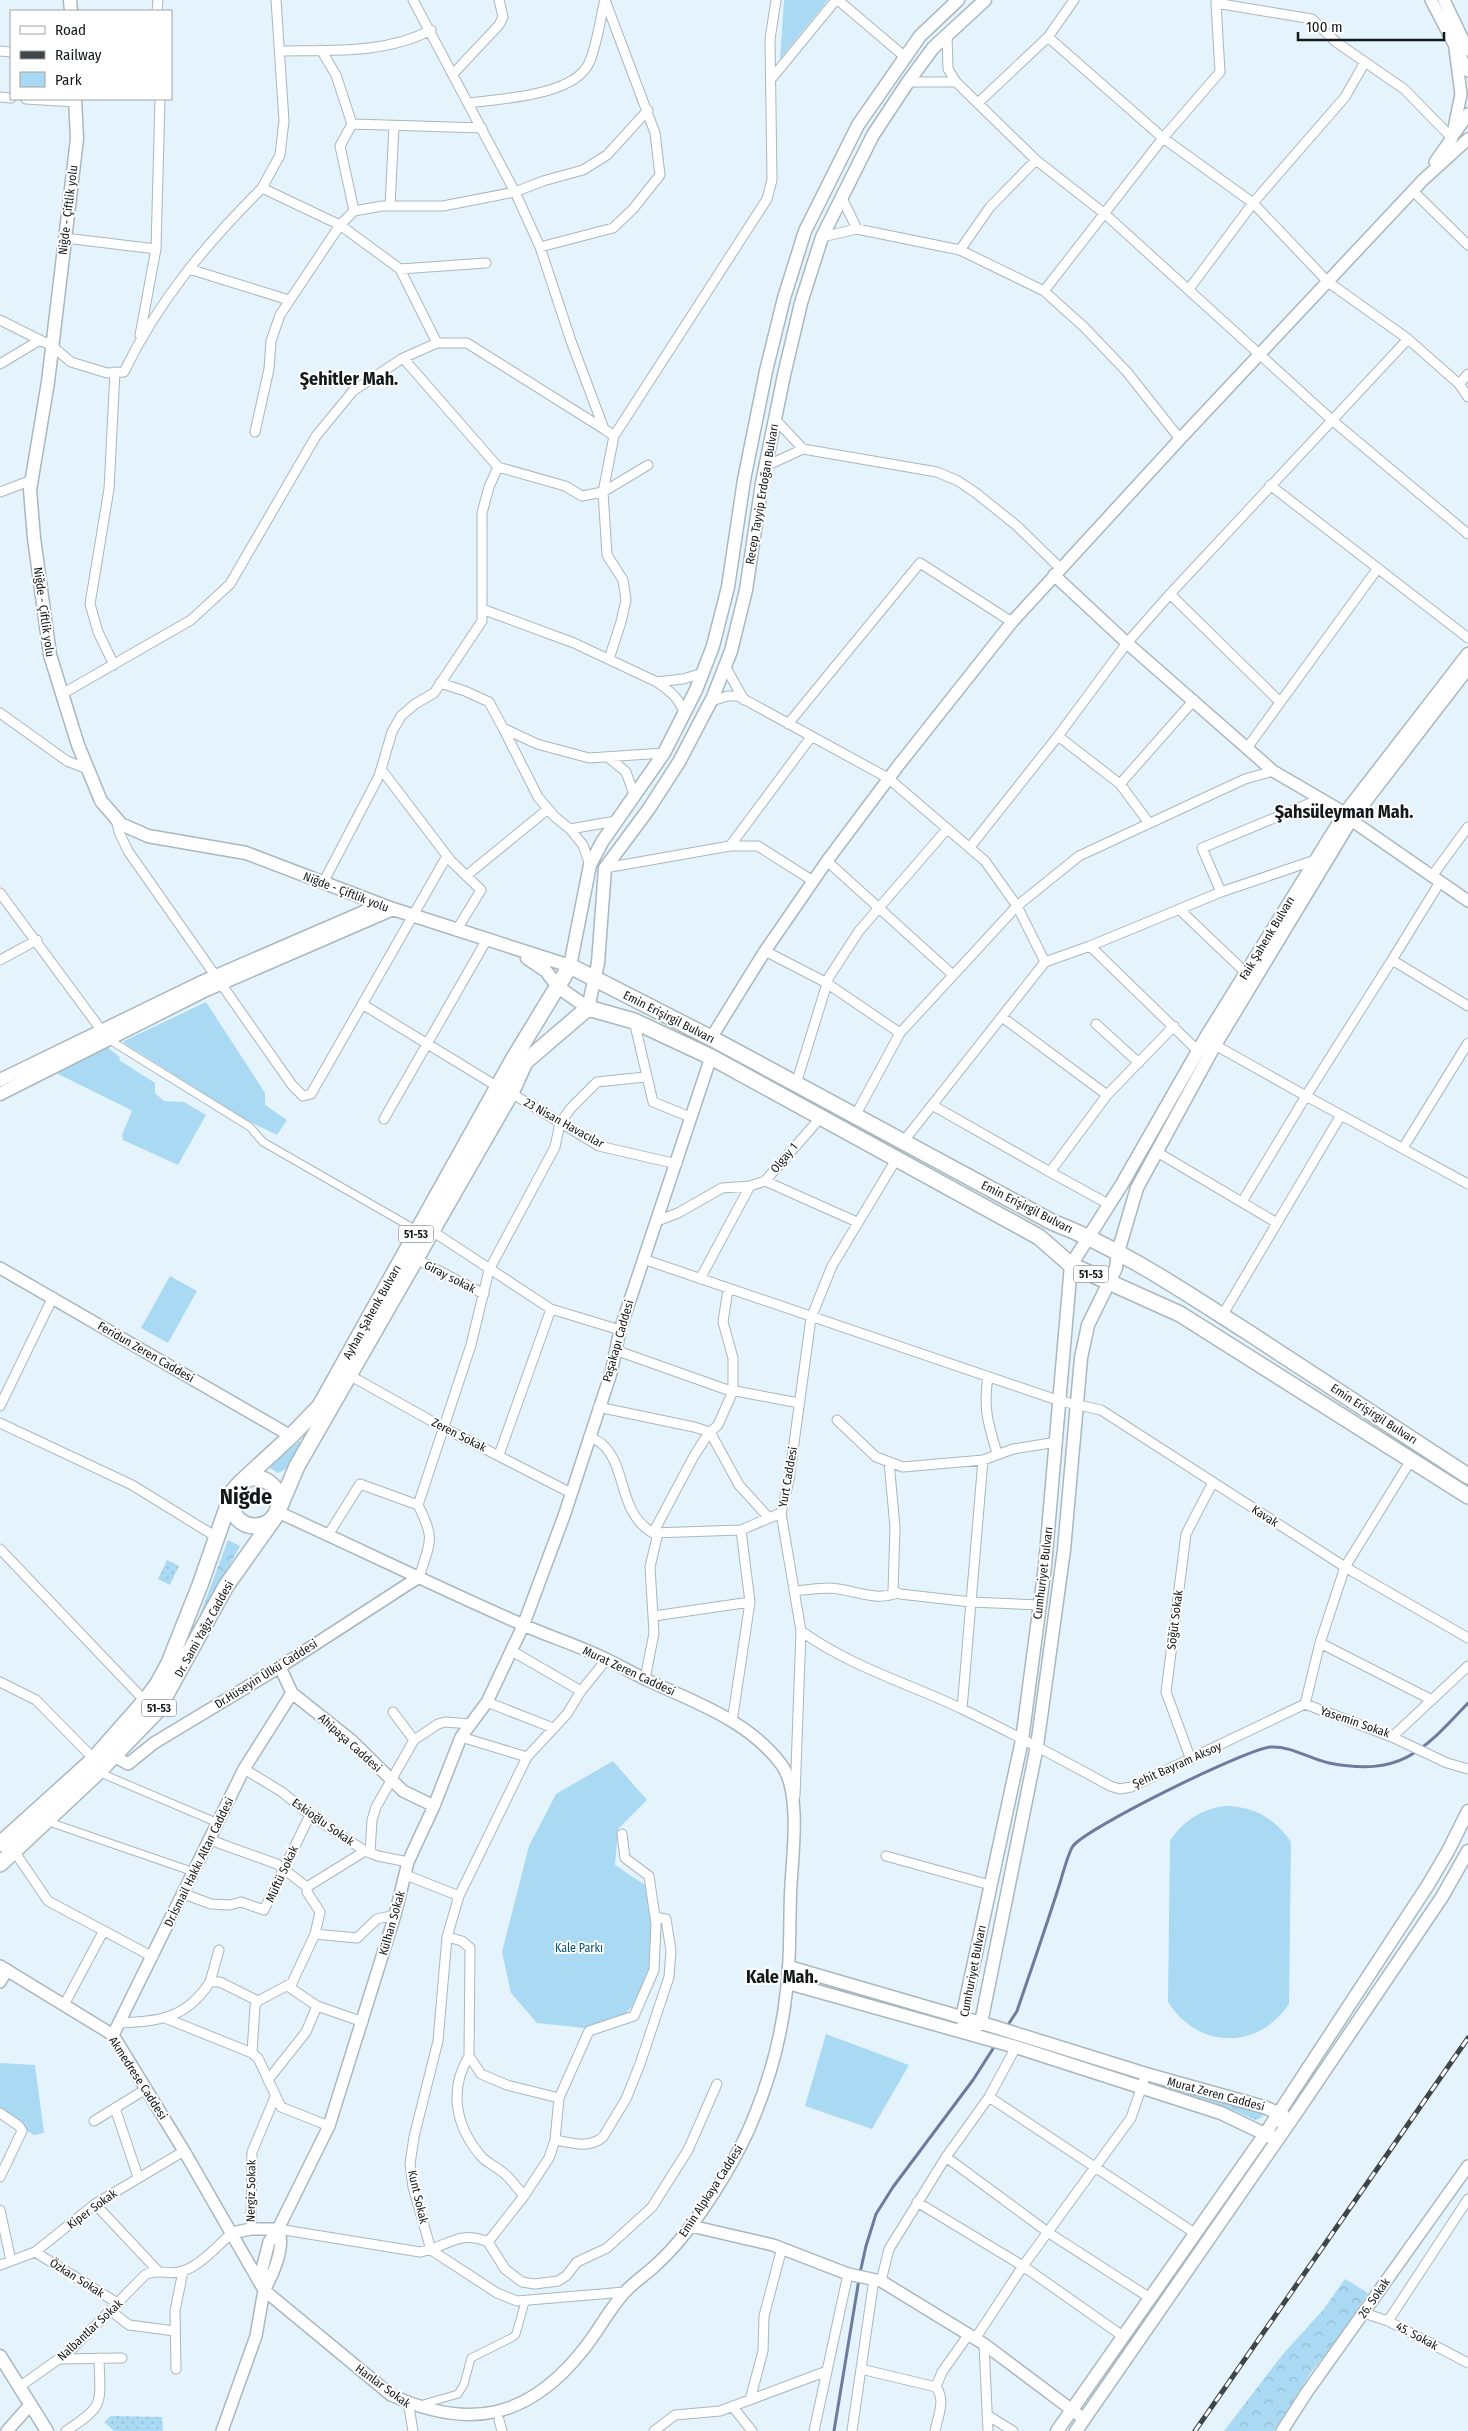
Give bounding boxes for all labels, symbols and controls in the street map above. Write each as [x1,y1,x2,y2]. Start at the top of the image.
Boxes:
legend [10,10,172,100]
scale bar [1298,10,1444,42]
text: 100 m [1306,18,1343,36]
text: Road [55,21,86,39]
text: Railway [55,46,102,64]
text: Park [55,71,82,89]
street label: Niğde - Çiftlik yolu [56,164,80,256]
district label: Şehitler Mah. [300,368,398,390]
street label: Recep Tayyip Erdoğan Bulvarı [743,423,781,565]
street label: Niğde - Çiftlik yolu [31,566,57,658]
district label: Şahsüleyman Mah. [1275,801,1413,823]
street label: Niğde - Çiftlik yolu [301,869,391,915]
street label: Faik Şahenk Bulvarı [1237,894,1297,982]
street label: Emin Erişirgil Bulvarı [621,988,717,1046]
street label: 23 Nisan Havacılar [522,1095,607,1151]
street label: Olgay 1 [767,1140,801,1176]
street label: Emin Erişirgil Bulvarı [979,1178,1075,1236]
road number: 51-53 [398,1226,434,1242]
street label: Giray sokak [422,1258,478,1296]
street label: Ayhan Şahenk Bulvarı [340,1262,404,1362]
road number: 51-53 [1074,1266,1108,1282]
street label: Paşakapı Caddesi [600,1298,636,1384]
street label: Feridun Zeren Caddesi [95,1319,197,1385]
street label: Emin Erişirgil Bulvarı [1328,1381,1420,1447]
street label: Zeren Sokak [429,1415,489,1455]
street label: Yurt Caddesi [776,1446,800,1508]
district label: Niğde [220,1483,272,1510]
street label: Kavak [1249,1502,1281,1530]
street label: Cumhuriyet Bulvarı [1030,1526,1056,1620]
street label: Dr. Sami Yağız Caddesi [172,1578,236,1680]
street label: Söğüt Sokak [1164,1589,1186,1651]
street label: Dr.Hüseyin Ülkü Caddesi [211,1635,320,1711]
street label: Murat Zeren Caddesi [581,1643,677,1699]
road number: 51-53 [142,1700,176,1716]
street label: Yasemin Sokak [1318,1704,1392,1741]
street label: Ahipaşa Caddesi [315,1711,385,1775]
street label: Şehit Bayram Aksoy [1130,1739,1224,1791]
street label: Dr.İsmail Hakkı Altan Caddesi [161,1794,237,1929]
street label: Eskioğlu Sokak [289,1795,357,1849]
street label: Müftü Sokak [263,1843,301,1904]
street label: Külhan Sokak [376,1889,408,1957]
street label: Cumhuriyet Bulvarı [957,1924,989,2018]
park label: Kale Parkı [555,1941,603,1955]
district label: Kale Mah. [746,1966,818,1988]
street label: Akmedrese Caddesi [106,2034,170,2122]
street label: Murat Zeren Caddesi [1166,2074,1266,2114]
street label: Emin Alpkaya Caddesi [676,2143,746,2239]
street label: Nergiz Sokak [243,2159,259,2222]
street label: Kunt Sokak [405,2169,431,2226]
street label: Kiper Sokak [64,2186,120,2232]
street label: Özkan Sokak [47,2254,108,2301]
street label: 26. Sokak [1355,2275,1393,2321]
street label: Nalbantlar Sokak [55,2296,126,2364]
street label: 45. Sokak [1394,2319,1441,2353]
street label: Hanlar Sokak [353,2361,414,2411]

